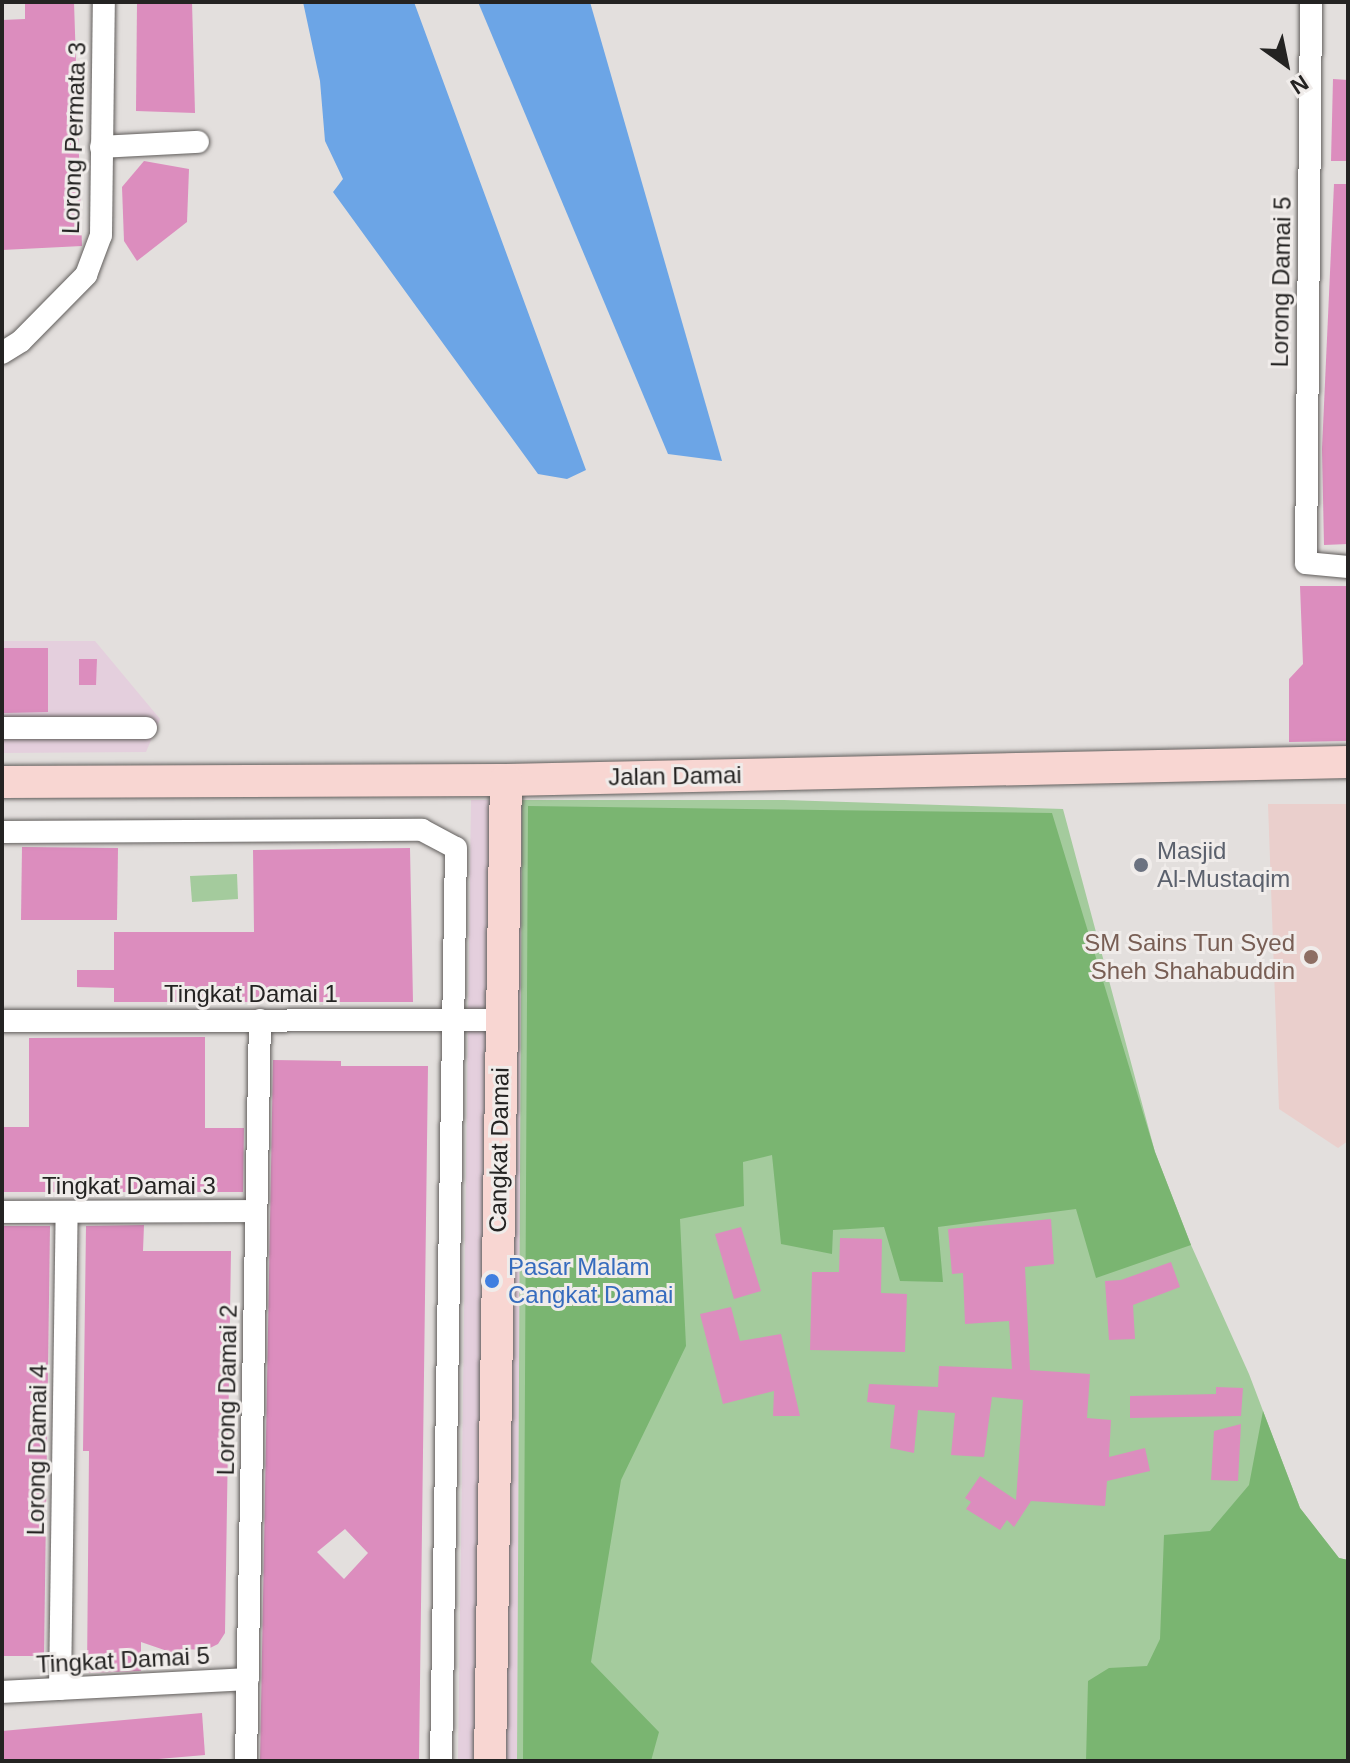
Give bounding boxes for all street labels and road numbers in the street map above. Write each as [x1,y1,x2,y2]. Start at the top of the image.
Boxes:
street label: Lorong Permata 3 [56,41,92,235]
street label: Lorong Damai 5 [1265,196,1297,368]
street label: Jalan Damai [608,760,742,792]
street label: Tingkat Damai 1 [164,980,338,1008]
street label: Cangkat Damai [483,1067,515,1233]
street label: Tingkat Damai 3 [42,1172,216,1200]
street label: Lorong Damai 2 [211,1304,243,1476]
street label: Lorong Damai 4 [21,1364,53,1536]
street label: Tingkat Damai 5 [35,1641,211,1679]

